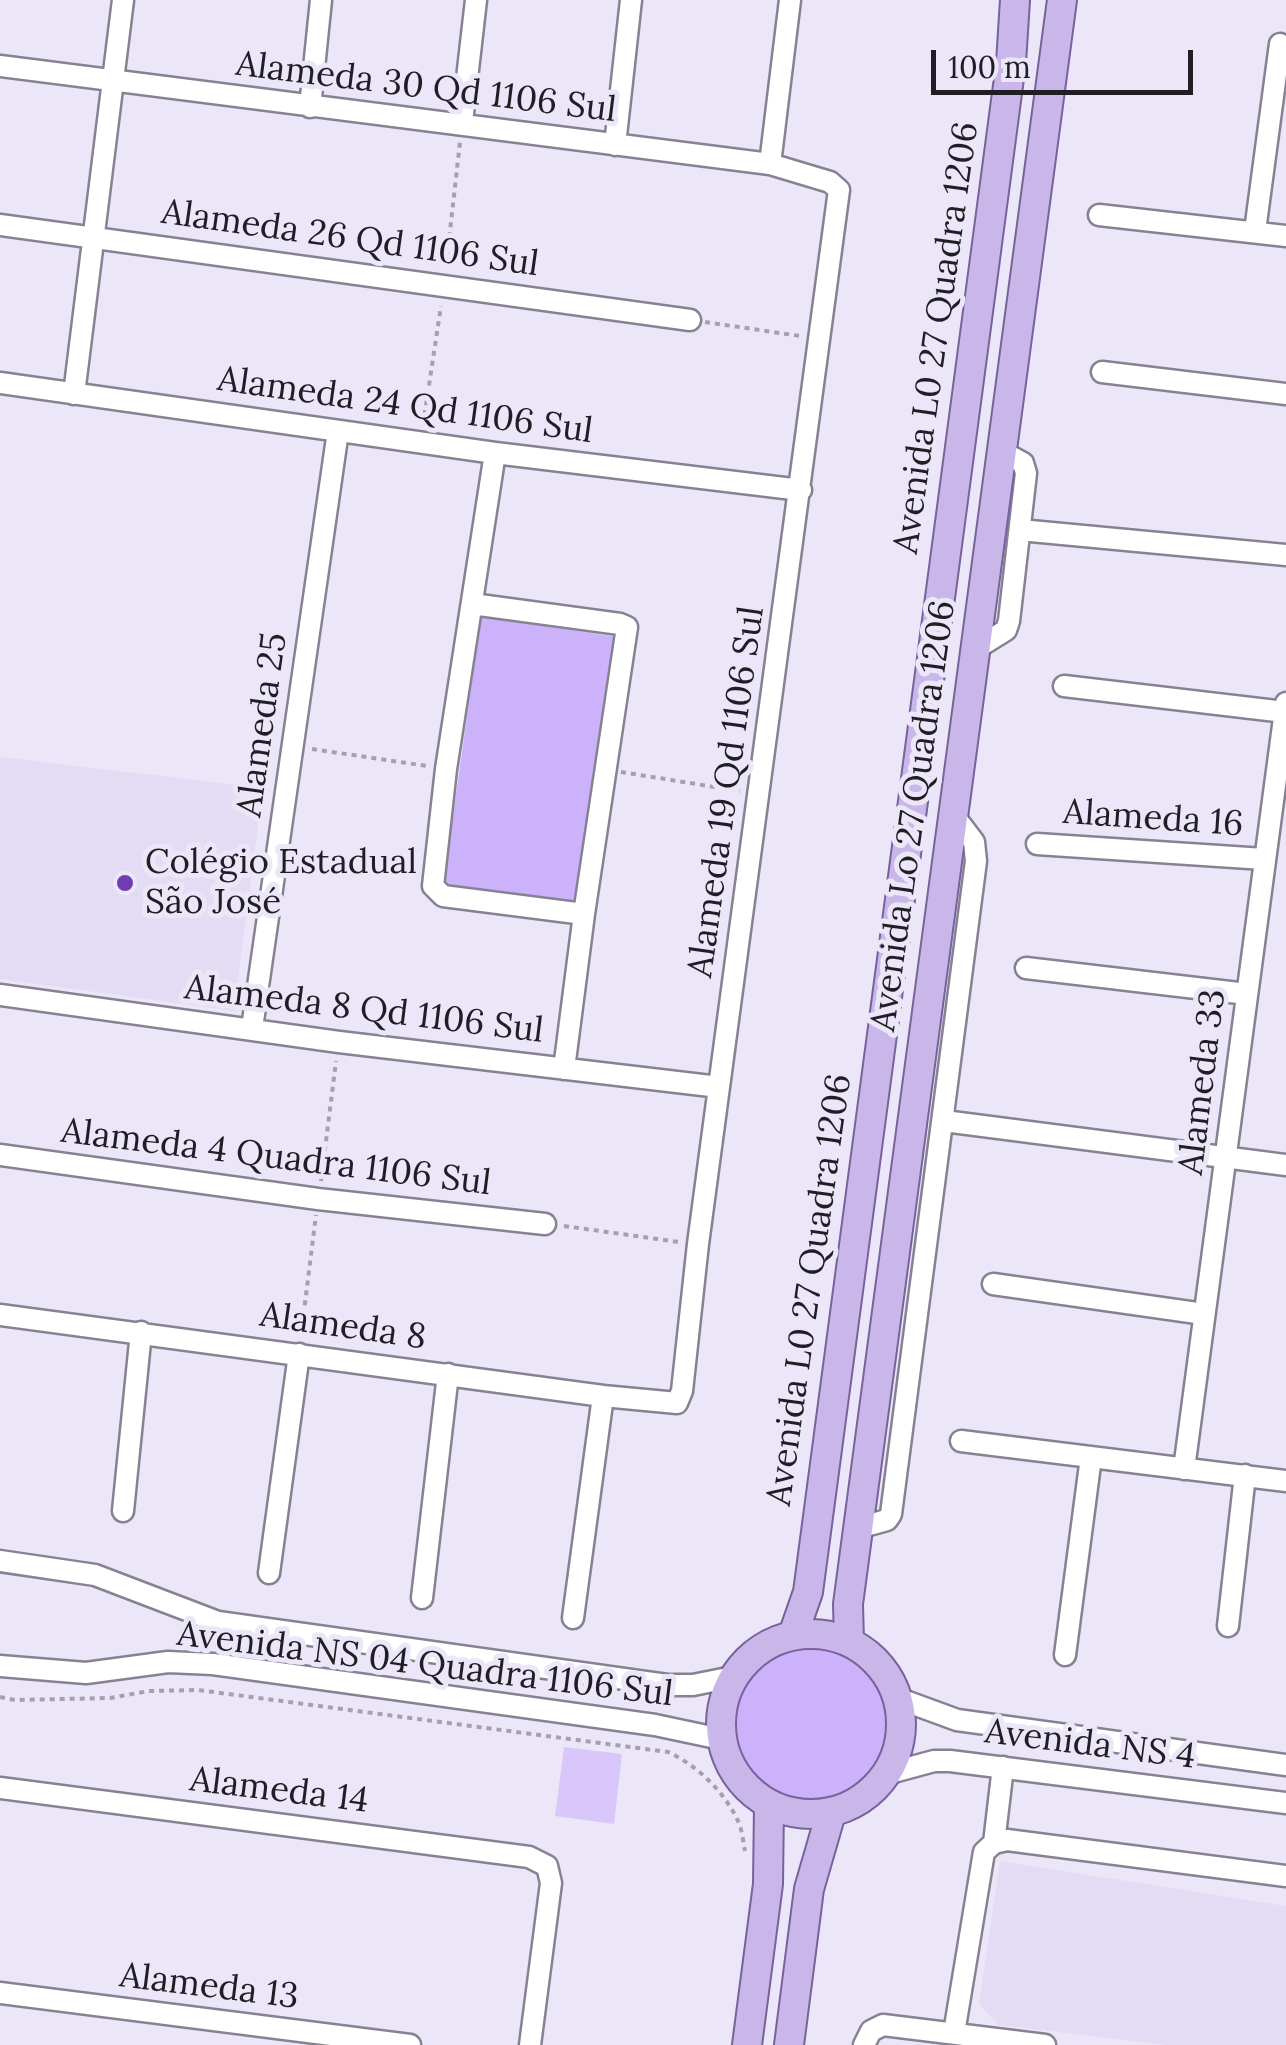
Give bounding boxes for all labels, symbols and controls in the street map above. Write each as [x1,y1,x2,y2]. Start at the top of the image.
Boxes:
scale bar [936,30,1198,92]
street label: Alameda 30 Qd 1106 Sul [234,44,618,132]
text: 100 m [948,48,1031,86]
street label: Avenida L0 27 Quadra 1206 [886,119,988,557]
street label: Alameda 26 Qd 1106 Sul [159,192,541,286]
street label: Alameda 24 Qd 1106 Sul [215,359,595,453]
street label: Avenida Lo 27 Quadra 1206 [863,598,965,1034]
street label: Alameda 19 Qd 1106 Sul [680,604,774,980]
street label: Alameda 25 [229,630,297,820]
street label: Alameda 16 [1061,792,1245,846]
place label: Colégio Estadual São José [145,842,417,924]
marker: Colégio Estadual São José [114,872,136,894]
street label: Alameda 8 Qd 1106 Sul [182,967,546,1053]
street label: Alameda 33 [1171,987,1235,1177]
street label: Avenida L0 27 Quadra 1206 [759,1071,861,1509]
street label: Alameda 4 Quadra 1106 Sul [59,1111,493,1205]
street label: Alameda 8 [257,1295,429,1359]
street label: Avenida NS 04 Quadra 1106 Sul [175,1614,675,1716]
street label: Avenida NS 4 [982,1711,1198,1779]
street label: Alameda 14 [187,1759,371,1823]
street label: Alameda 13 [117,1955,301,2019]

